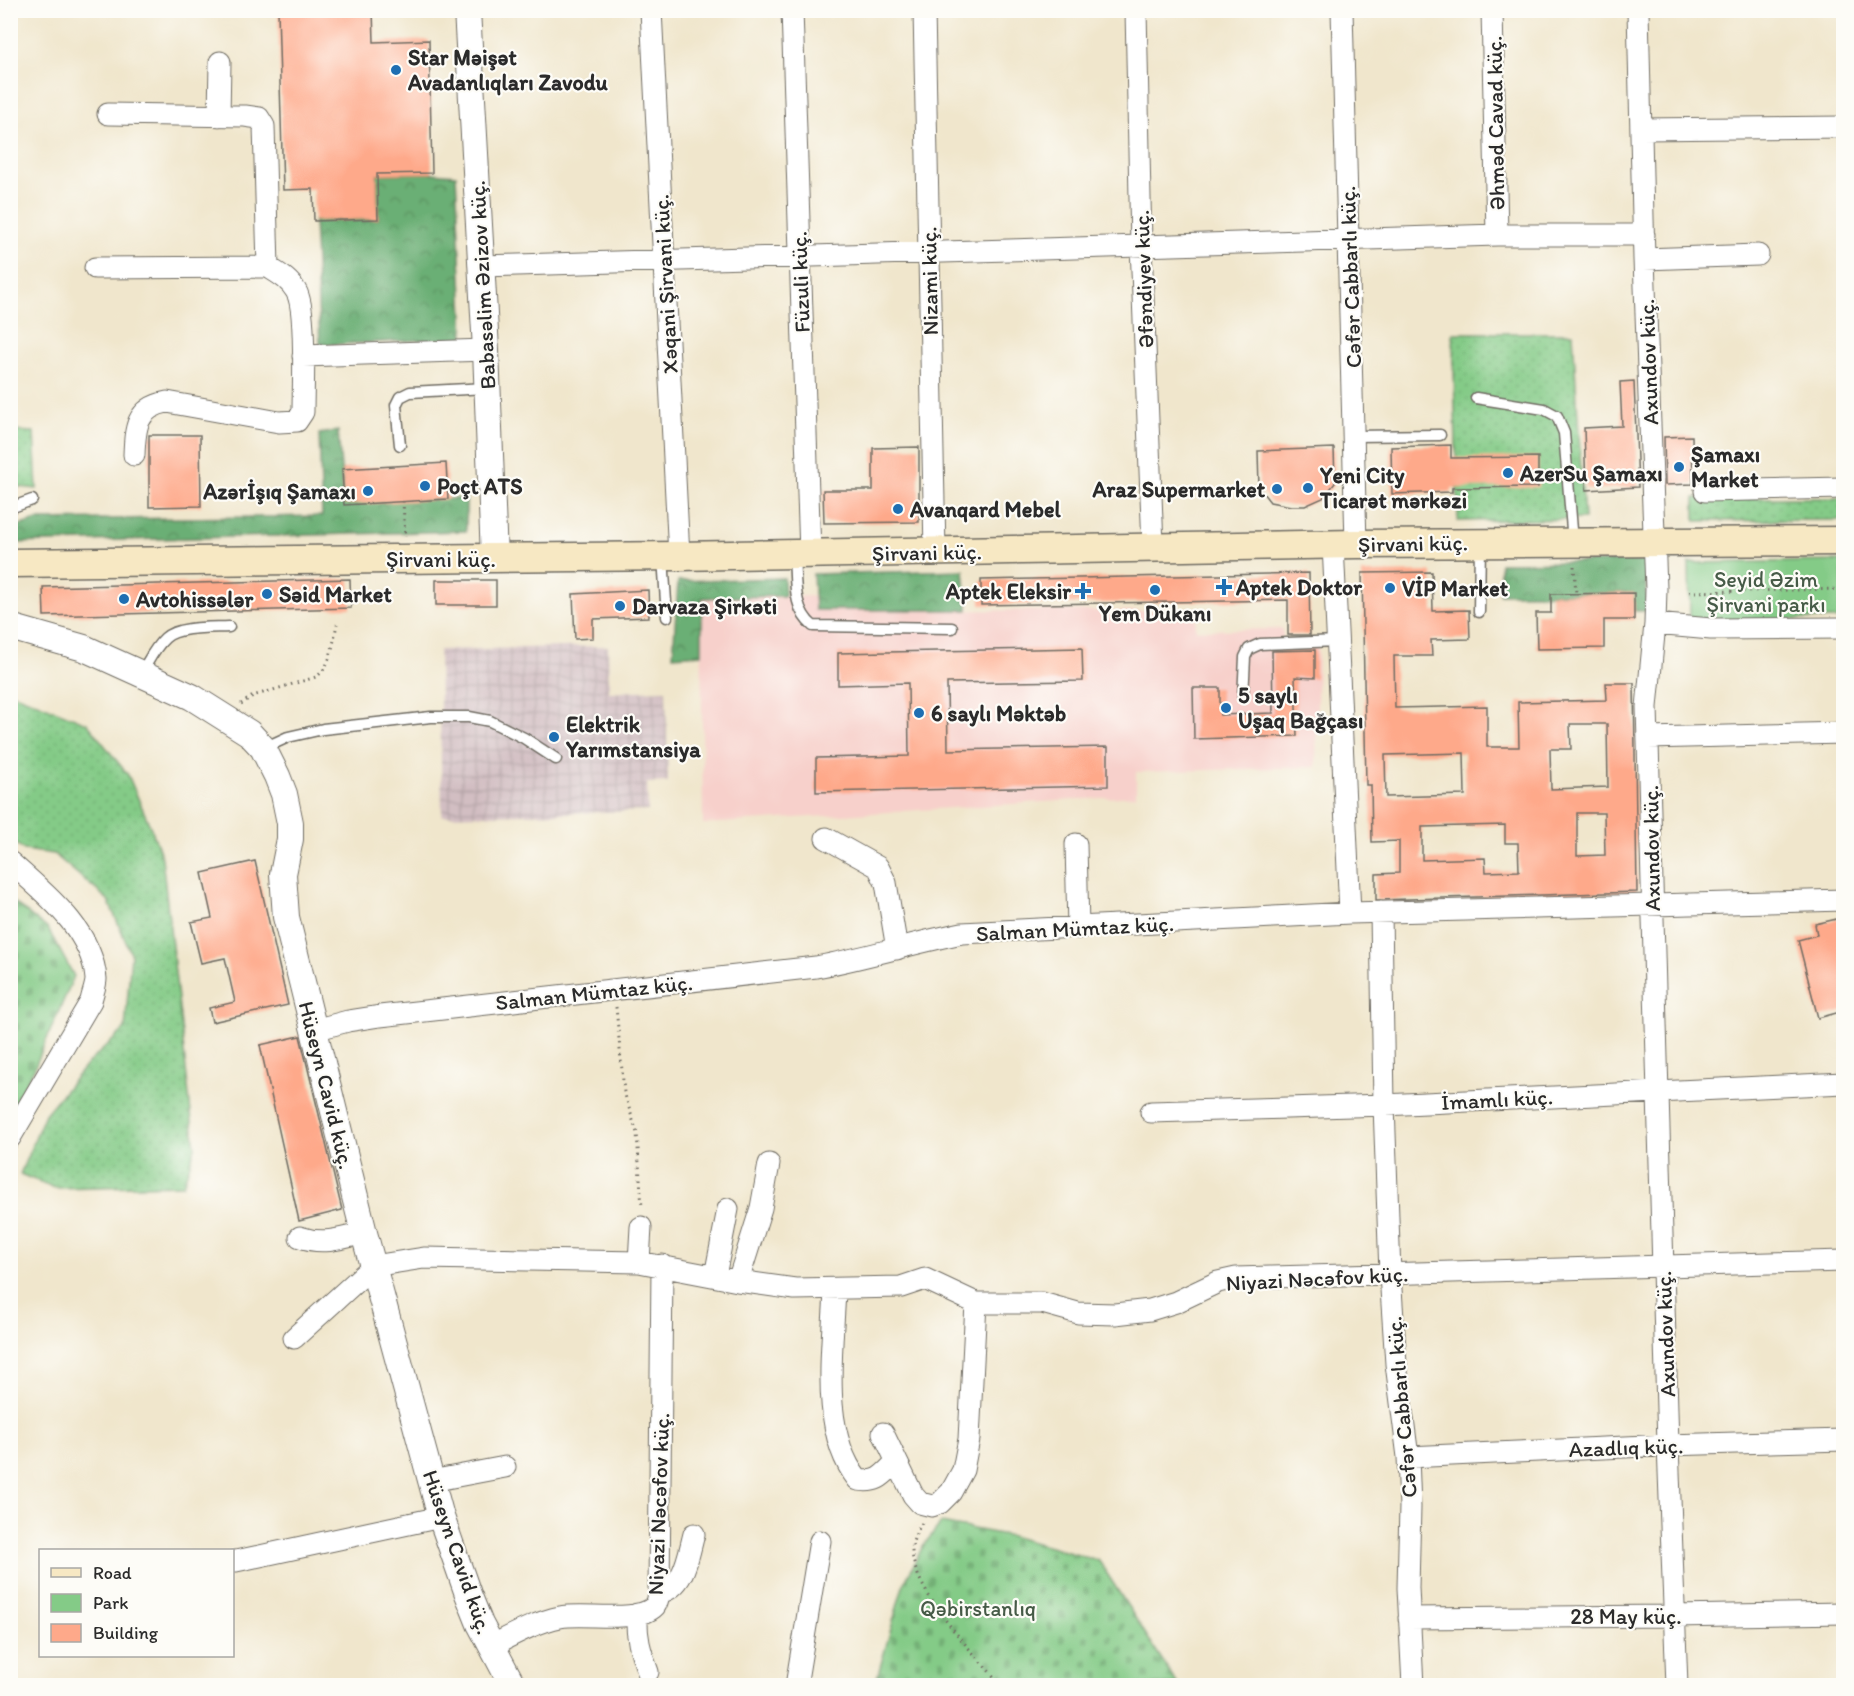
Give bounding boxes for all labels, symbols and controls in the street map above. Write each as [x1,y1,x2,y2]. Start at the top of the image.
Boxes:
street label: Əhməd Cavad küç. [1480,35,1511,211]
place label: Star Məişət Avadanlıqları Zavodu [407,44,609,96]
marker: Star Məişət Avadanlıqları Zavodu [389,63,403,77]
street label: Babasəlim Əzizov küç. [464,180,501,390]
street label: Cəfər Cabbarlı küç. [1334,185,1367,369]
street label: Xəqani Şirvani küç. [647,193,684,375]
street label: Əfəndiyev küç. [1128,209,1159,349]
street label: Nizami küç. [915,226,944,336]
street label: Füzuli küç. [785,231,816,333]
street label: Axundov küç. [1633,298,1664,426]
place label: Şamaxı Market [1691,441,1760,493]
place label: AzerSu Şamaxı [1519,460,1663,487]
marker: Şamaxı Market [1672,460,1686,474]
place label: Yeni City Ticarət mərkəzi [1319,462,1467,514]
marker: AzerSu Şamaxı [1501,466,1515,480]
place label: Poçt ATS [437,473,523,500]
place label: Araz Supermarket [1091,476,1266,503]
place label: Azərİşıq Şamaxı [202,478,356,505]
marker: Poçt ATS [418,479,432,493]
marker: Yeni City Ticarət mərkəzi [1301,481,1315,495]
marker: Araz Supermarket [1270,482,1284,496]
marker: Azərİşıq Şamaxı [361,484,375,498]
place label: Avanqard Mebel [909,496,1061,523]
marker: Avanqard Mebel [891,502,905,516]
street label: Şirvani küç. [1358,529,1468,558]
street label: Şirvani küç. [872,538,982,567]
street label: Şirvani küç. [386,546,496,573]
park label: Seyid Əzim Şirvani parkı [1706,566,1826,618]
place label: Aptek Doktor [1235,574,1363,601]
place label: VİP Market [1402,575,1509,602]
place label: Aptek Eleksir [945,578,1072,605]
marker: Aptek Doktor [1217,580,1231,594]
place label: Səid Market [279,581,392,608]
marker: VİP Market [1383,581,1397,595]
marker: Yem Dükanı [1148,583,1162,597]
marker: Aptek Eleksir [1076,584,1090,598]
place label: Avtohissələr [135,586,255,613]
marker: Səid Market [260,587,274,601]
marker: Avtohissələr [117,592,131,606]
place label: Darvaza Şirkəti [632,593,777,620]
marker: Darvaza Şirkəti [613,599,627,613]
place label: Yem Dükanı [1098,600,1211,627]
place label: 5 saylı Uşaq Bağçası [1238,682,1363,734]
place label: 6 saylı Məktəb [931,700,1066,727]
marker: 5 saylı Uşaq Bağçası [1219,701,1233,715]
marker: 6 saylı Məktəb [912,706,926,720]
place label: Elektrik Yarımstansiya [565,711,701,763]
marker: Elektrik Yarımstansiya [547,730,561,744]
street label: Axundov küç. [1637,785,1666,911]
street label: Salman Mümtaz küç. [975,910,1175,947]
street label: Salman Mümtaz küç. [494,969,694,1016]
street label: Hüseyn Cavid küç. [293,998,360,1172]
street label: İmamlı küç. [1440,1083,1554,1116]
street label: Niyazi Nəcəfov küç. [1225,1260,1409,1297]
street label: Axundov küç. [1650,1270,1681,1398]
street label: Cəfər Cabbarlı küç. [1380,1315,1423,1499]
street label: Niyazi Nəcəfov küç. [642,1412,675,1596]
street label: Azadlıq küç. [1568,1432,1684,1463]
street label: Hüseyn Cavid küç. [417,1466,498,1638]
legend [39,1549,234,1657]
text: Road [93,1562,132,1584]
text: Park [93,1592,128,1614]
park label: Qəbirstanlıq [920,1595,1036,1622]
street label: 28 May küç. [1570,1603,1682,1630]
text: Building [93,1622,159,1644]

